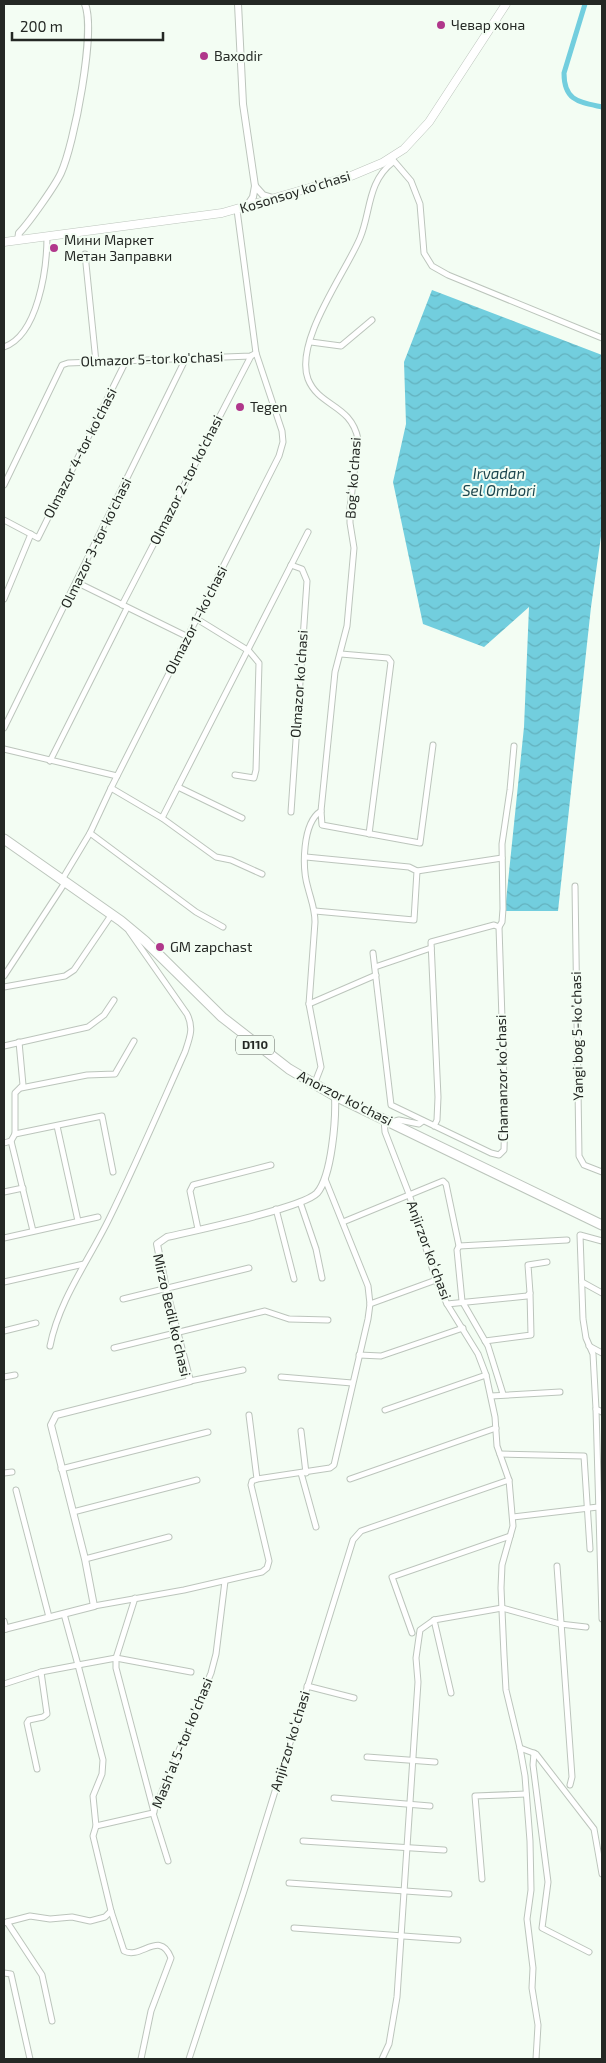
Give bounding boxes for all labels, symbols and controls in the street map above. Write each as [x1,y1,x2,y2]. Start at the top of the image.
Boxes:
scale bar [12,10,164,42]
place label: Чевар хона [451,16,525,33]
text: 200 m [20,17,63,35]
marker: Чевар хона [435,19,447,31]
place label: Baxodir [214,47,263,64]
marker: Baxodir [198,50,210,62]
street label: Kosonsoy ko’chasi [237,167,352,216]
place label: Мини Маркет Метан Заправки [64,231,172,264]
marker: Мини Маркет Метан Заправки [48,242,60,254]
street label: Olmazor 5-tor ko'chasi [80,348,224,369]
street label: Olmazor 4-tor ko'chasi [39,385,120,521]
place label: Tegen [250,398,288,415]
marker: Tegen [234,401,246,413]
street label: Olmazor 2-tor ko'chasi [145,412,226,547]
street label: Bogʻ koʻchasi [341,436,364,519]
water label: Irvadan Sel Ombori [462,464,536,499]
street label: Olmazor 3-tor ko'chasi [57,475,135,611]
street label: Olmazor 1-ko'chasi [161,563,230,677]
street label: Olmazor koʻchasi [286,629,311,739]
place label: GM zapchast [170,938,252,955]
marker: GM zapchast [154,941,166,953]
street label: Yangi bog 5-koʼchasi [567,971,586,1101]
street label: Chamanzor koʻchasi [492,1015,511,1142]
road number: D110 [236,1036,274,1054]
street label: Anorzor ko'chasi [295,1066,396,1129]
street label: Anjirzor koʻchasi [404,1198,455,1302]
street label: Mirzo Bedil koʻchasi [150,1252,195,1378]
street label: Mashʼal 5-tor koʼchasi [148,1675,216,1811]
street label: Anjirzor koʻchasi [266,1689,313,1793]

